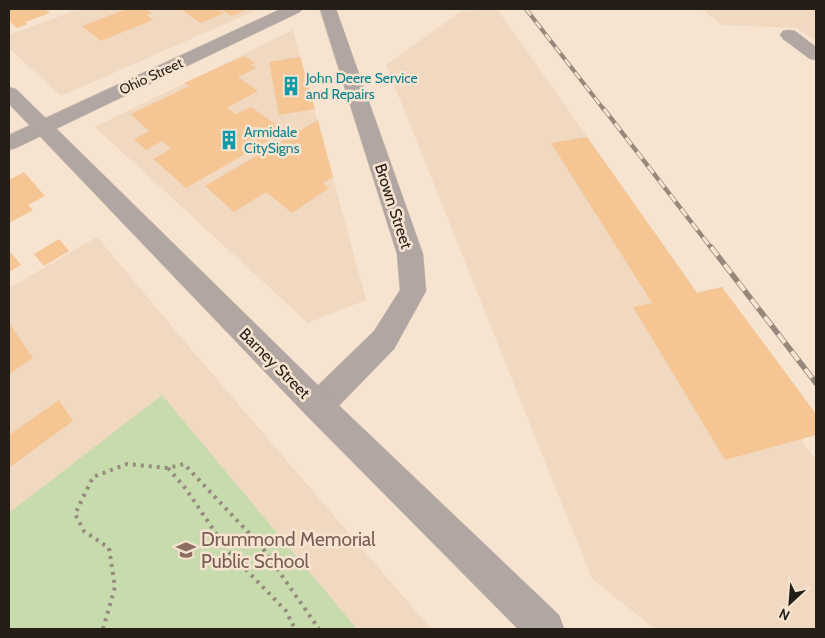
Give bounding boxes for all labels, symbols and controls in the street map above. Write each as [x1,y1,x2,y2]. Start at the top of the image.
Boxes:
street label: Ohio Street [116,53,186,99]
place label: John Deere Service and Repairs [305,69,418,103]
building icon: John Deere Service and Repairs [280,75,302,97]
place label: Armidale CitySigns [244,123,300,157]
building icon: Armidale CitySigns [218,129,240,151]
street label: Brown Street [371,161,416,252]
street label: Barney Street [235,324,314,403]
place label: Drummond Memorial Public School [201,528,376,573]
school or university icon: Drummond Memorial Public School [175,539,197,561]
north arrow [765,578,815,628]
text: N [776,604,793,625]

